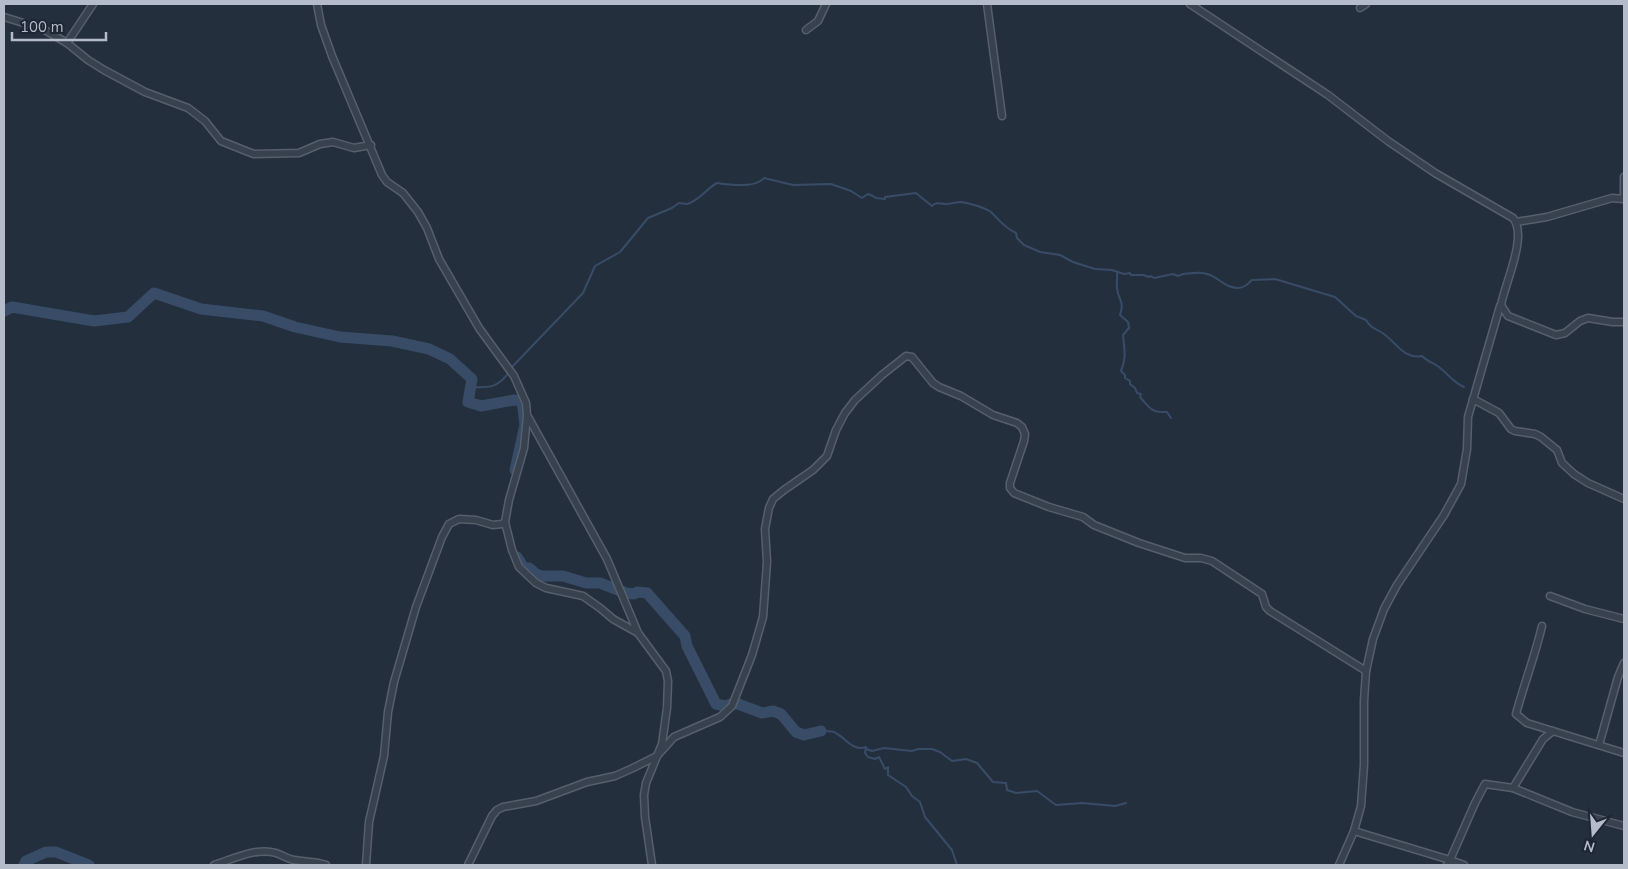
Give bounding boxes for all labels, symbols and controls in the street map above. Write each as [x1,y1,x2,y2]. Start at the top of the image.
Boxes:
scale bar [12,10,106,42]
text: 100 m [20,17,64,37]
north arrow [1568,809,1618,859]
text: N [1582,835,1597,857]

